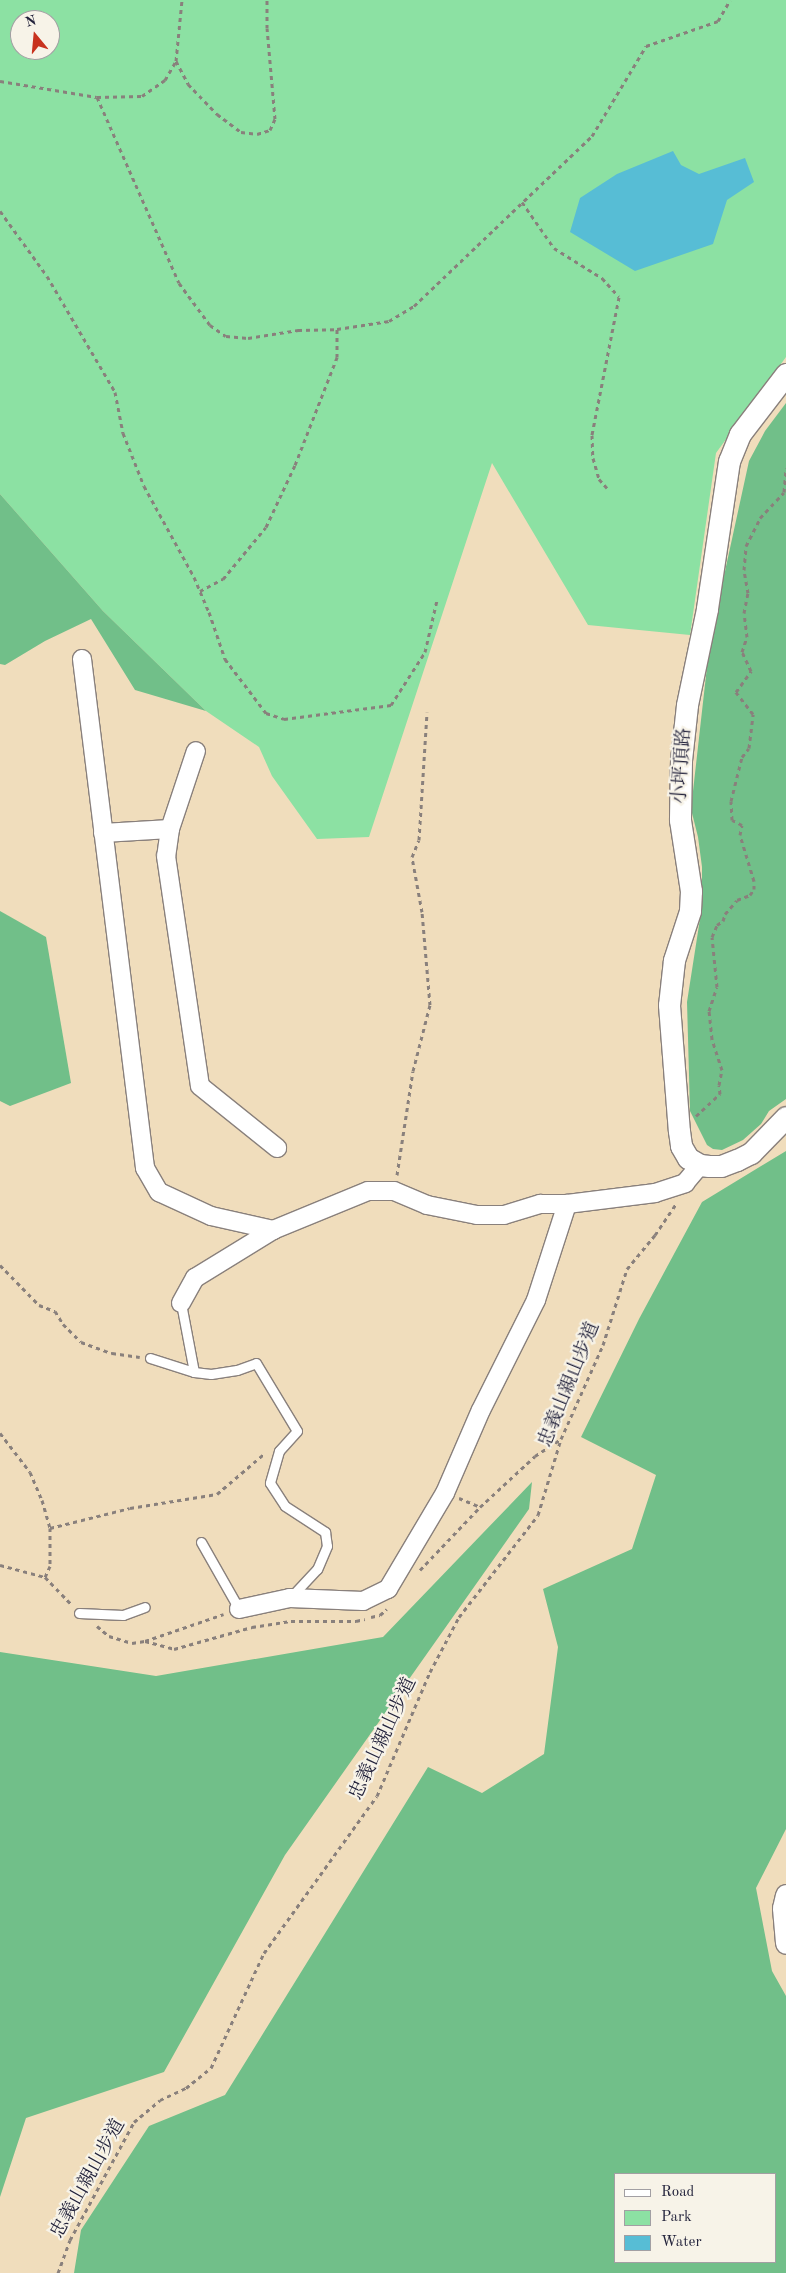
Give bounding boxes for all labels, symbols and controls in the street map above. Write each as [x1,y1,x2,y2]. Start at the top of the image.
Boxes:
north arrow [10,10,60,60]
text: N [24,13,38,30]
street label: 小坪頂路 [669,727,697,805]
street label: 忠義山親山步道 [535,1319,605,1451]
street label: 忠義山親山步道 [346,1674,422,1804]
street label: 忠義山親山步道 [47,2115,131,2243]
legend [614,2173,776,2263]
text: Road [661,2185,694,2200]
text: Park [661,2210,692,2225]
text: Water [661,2235,702,2250]

